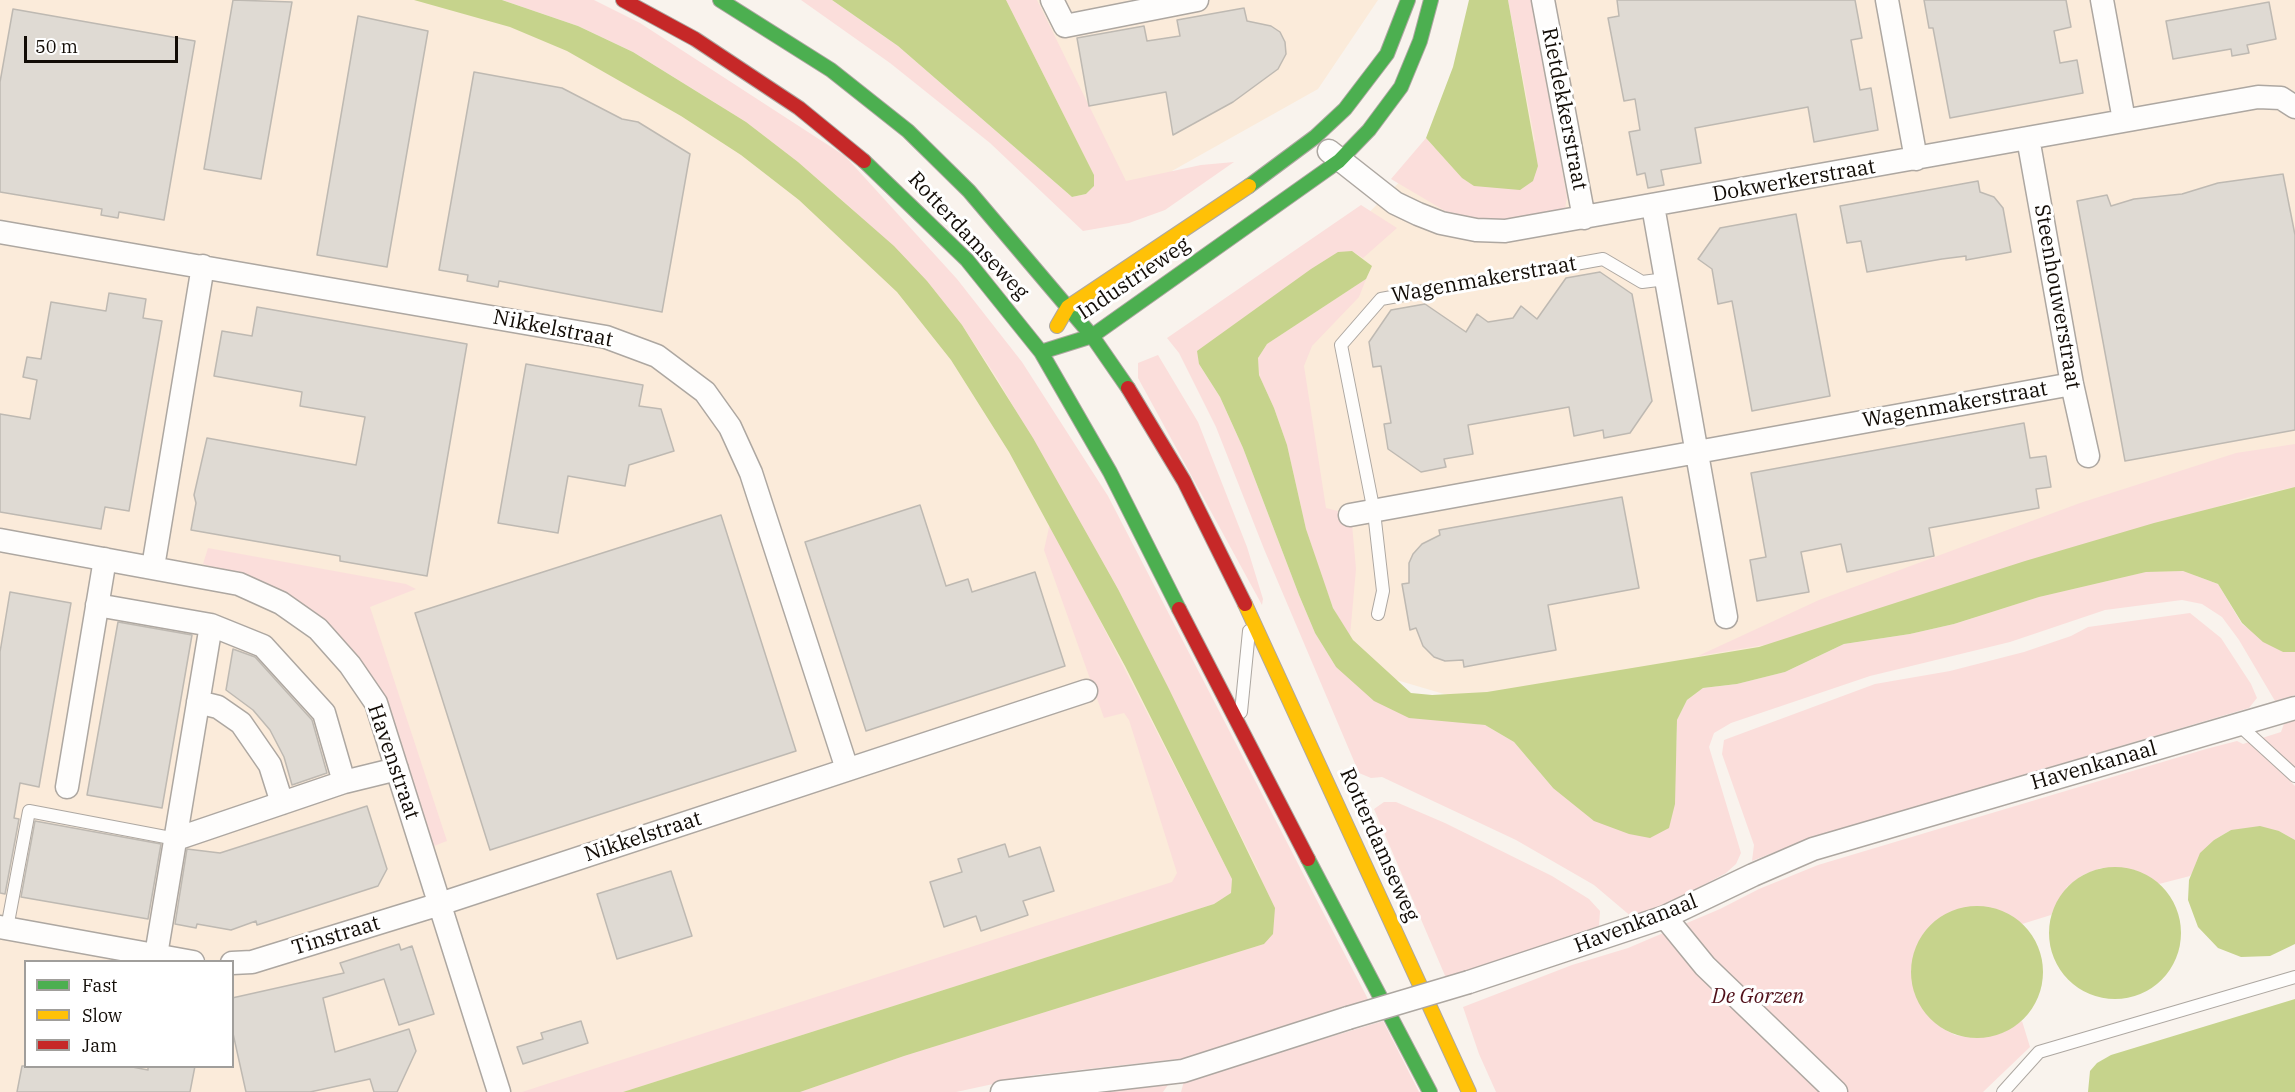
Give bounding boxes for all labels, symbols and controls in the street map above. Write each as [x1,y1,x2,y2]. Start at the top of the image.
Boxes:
scale bar [27,24,182,62]
street label: Rietdekkerstraat [1536,26,1592,192]
text: 50 m [35,35,78,58]
street label: Dokwerkerstraat [1711,154,1877,208]
street label: Rotterdamseweg [902,167,1034,305]
street label: Steenhouwerstraat [2028,203,2086,391]
street label: Industrieweg [1073,232,1195,326]
street label: Wagenmakerstraat [1390,251,1578,309]
street label: Nikkelstraat [491,305,615,353]
street label: Wagenmakerstraat [1861,376,2049,434]
street label: Havenstraat [361,701,425,823]
street label: Havenkanaal [2028,736,2160,796]
street label: Rotterdamseweg [1334,764,1424,926]
street label: Nikkelstraat [581,806,705,868]
street label: Havenkanaal [1571,889,1701,959]
street label: Tinstraat [289,911,383,961]
legend [24,960,234,1068]
text: Fast [82,974,117,997]
park label: De Gorzen [1712,984,1804,1010]
text: Slow [82,1004,122,1027]
text: Jam [82,1034,117,1057]

